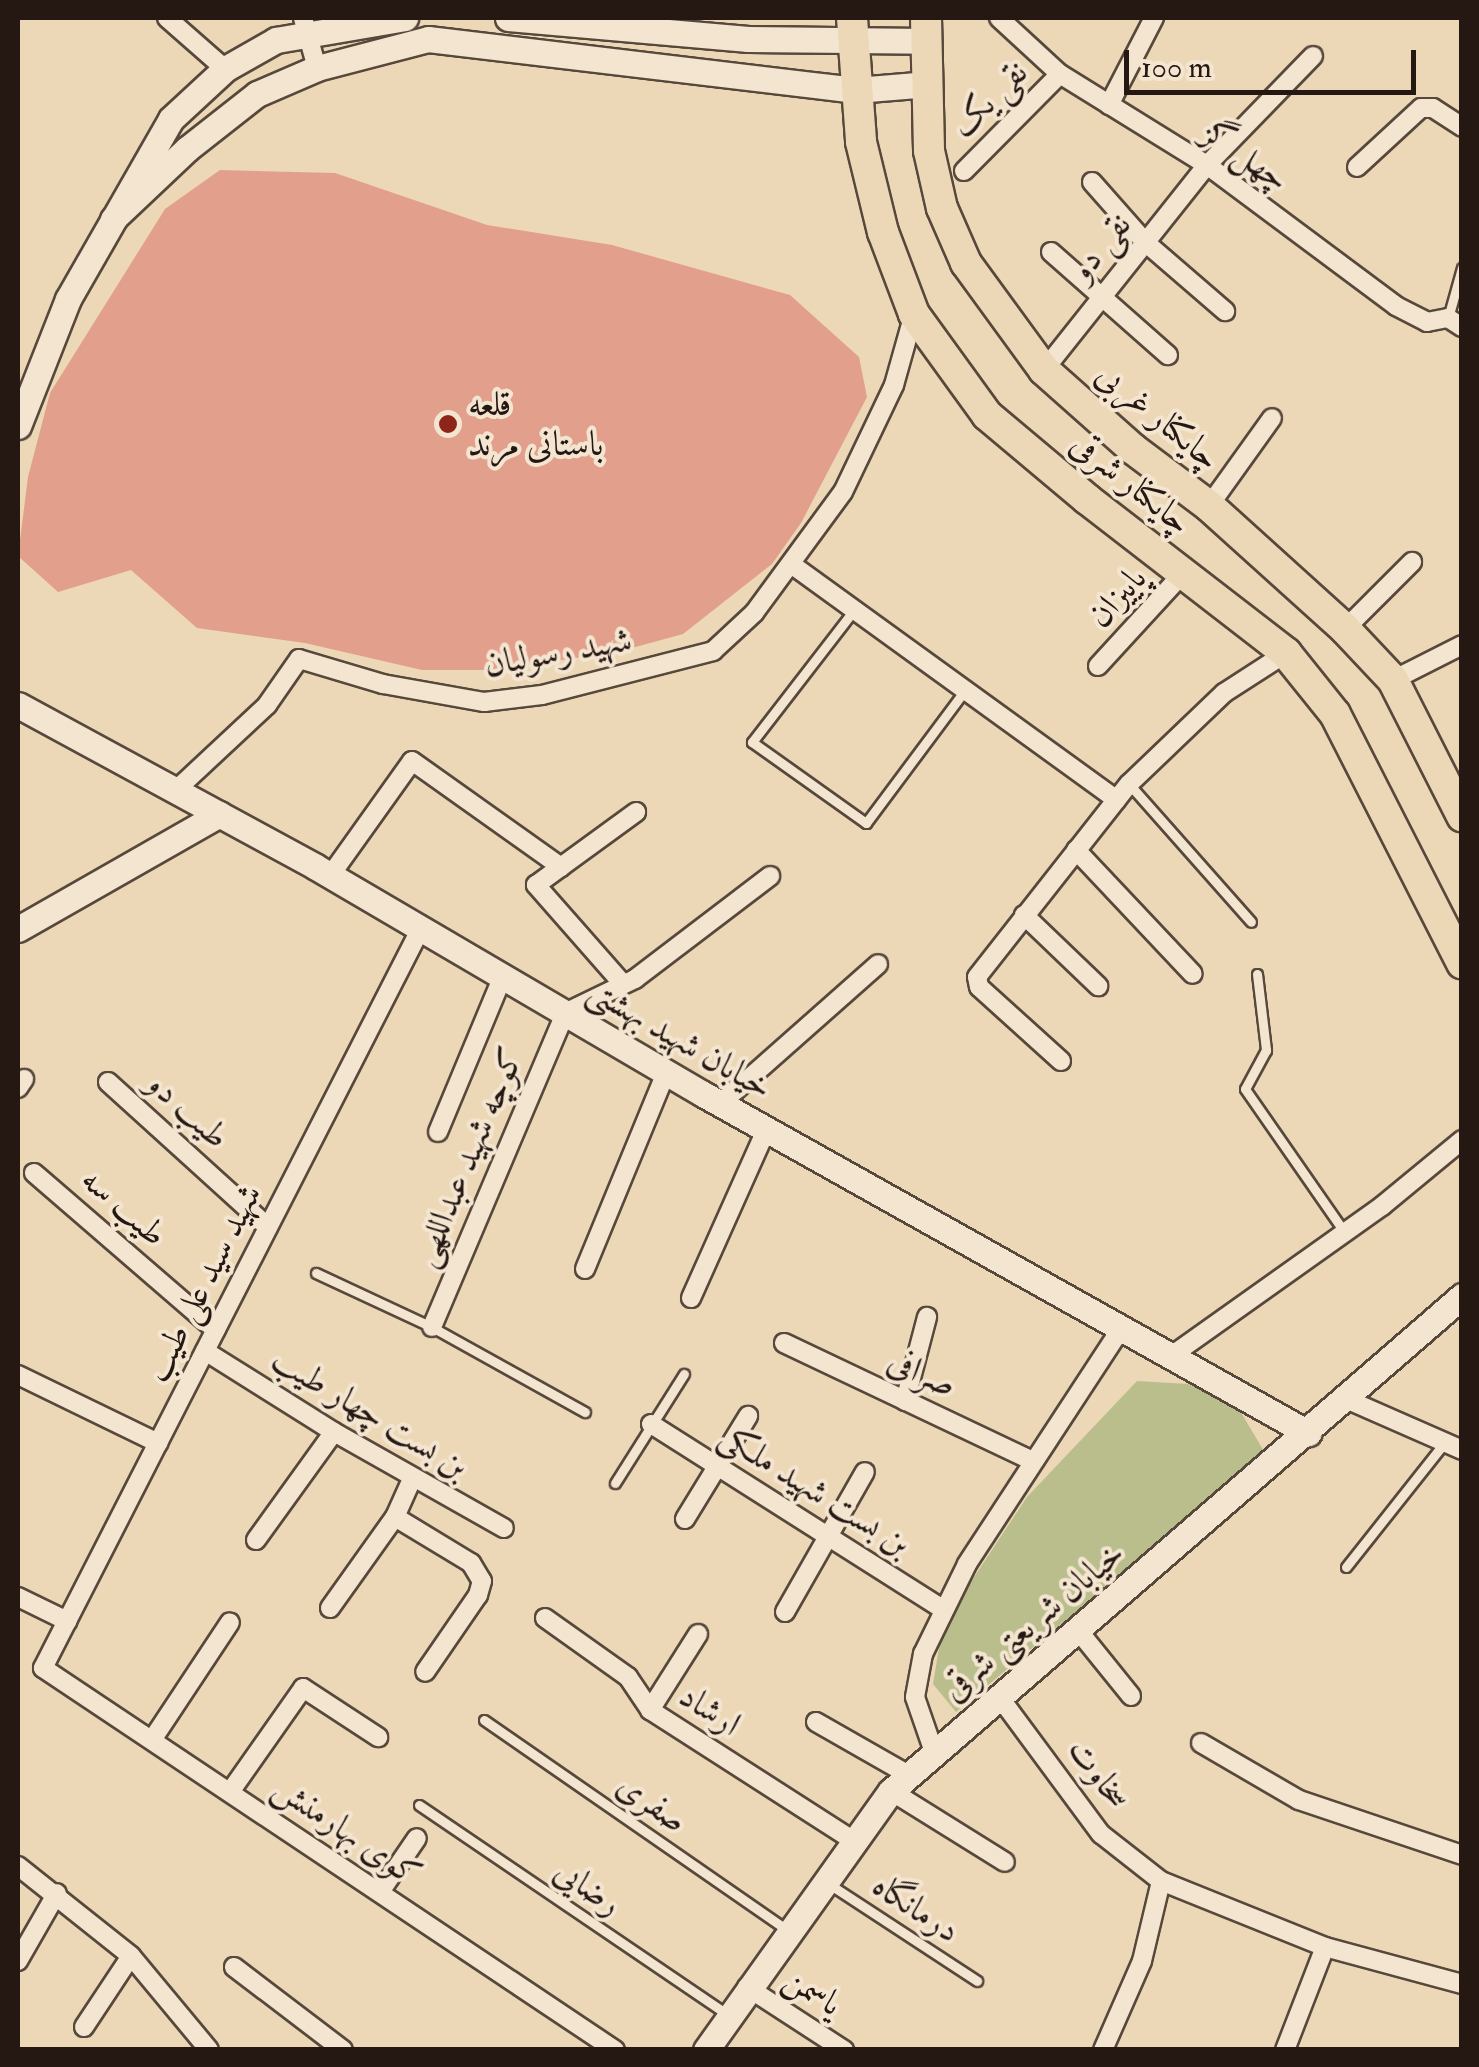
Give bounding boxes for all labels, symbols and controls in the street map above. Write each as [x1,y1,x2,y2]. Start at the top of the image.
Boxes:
scale bar [1129,30,1422,92]
text: 100 m [1141,49,1212,86]
street label: نقی یک [942,52,1036,146]
street label: چهل گز [1195,111,1297,201]
street label: نقی دو [1060,205,1140,289]
street label: چایکنار غربی [1087,353,1229,479]
place label: قلعه باستانی مرند [468,383,604,465]
marker: قلعه باستانی مرند [437,413,459,435]
street label: چایکنار شرقی [1062,423,1200,543]
street label: پاییزان [1079,558,1155,636]
street label: شهید رسولیان [481,618,635,686]
street label: خیابان شهید بهشتی [580,969,780,1109]
street label: کوچه شهید عبداللهی [403,1041,533,1273]
street label: طیب دو [138,1062,238,1158]
street label: طیب سه [73,1158,175,1256]
street label: شهید سید علی طیب [135,1177,271,1389]
street label: بن بست چهار طیب [264,1338,476,1488]
street label: صرافی [881,1339,963,1407]
street label: بن بست شهید ملکی [712,1414,918,1566]
street label: خیابان شریعتی شرقی [933,1532,1133,1710]
street label: ارشاد [671,1675,749,1745]
street label: سخاوت [1058,1730,1140,1818]
street label: صفری [609,1764,695,1842]
street label: کوی بهارمنش [265,1766,429,1896]
street label: رضایی [546,1849,630,1925]
street label: درمانگاه [864,1864,968,1952]
street label: یاسمن [776,1957,850,2025]

